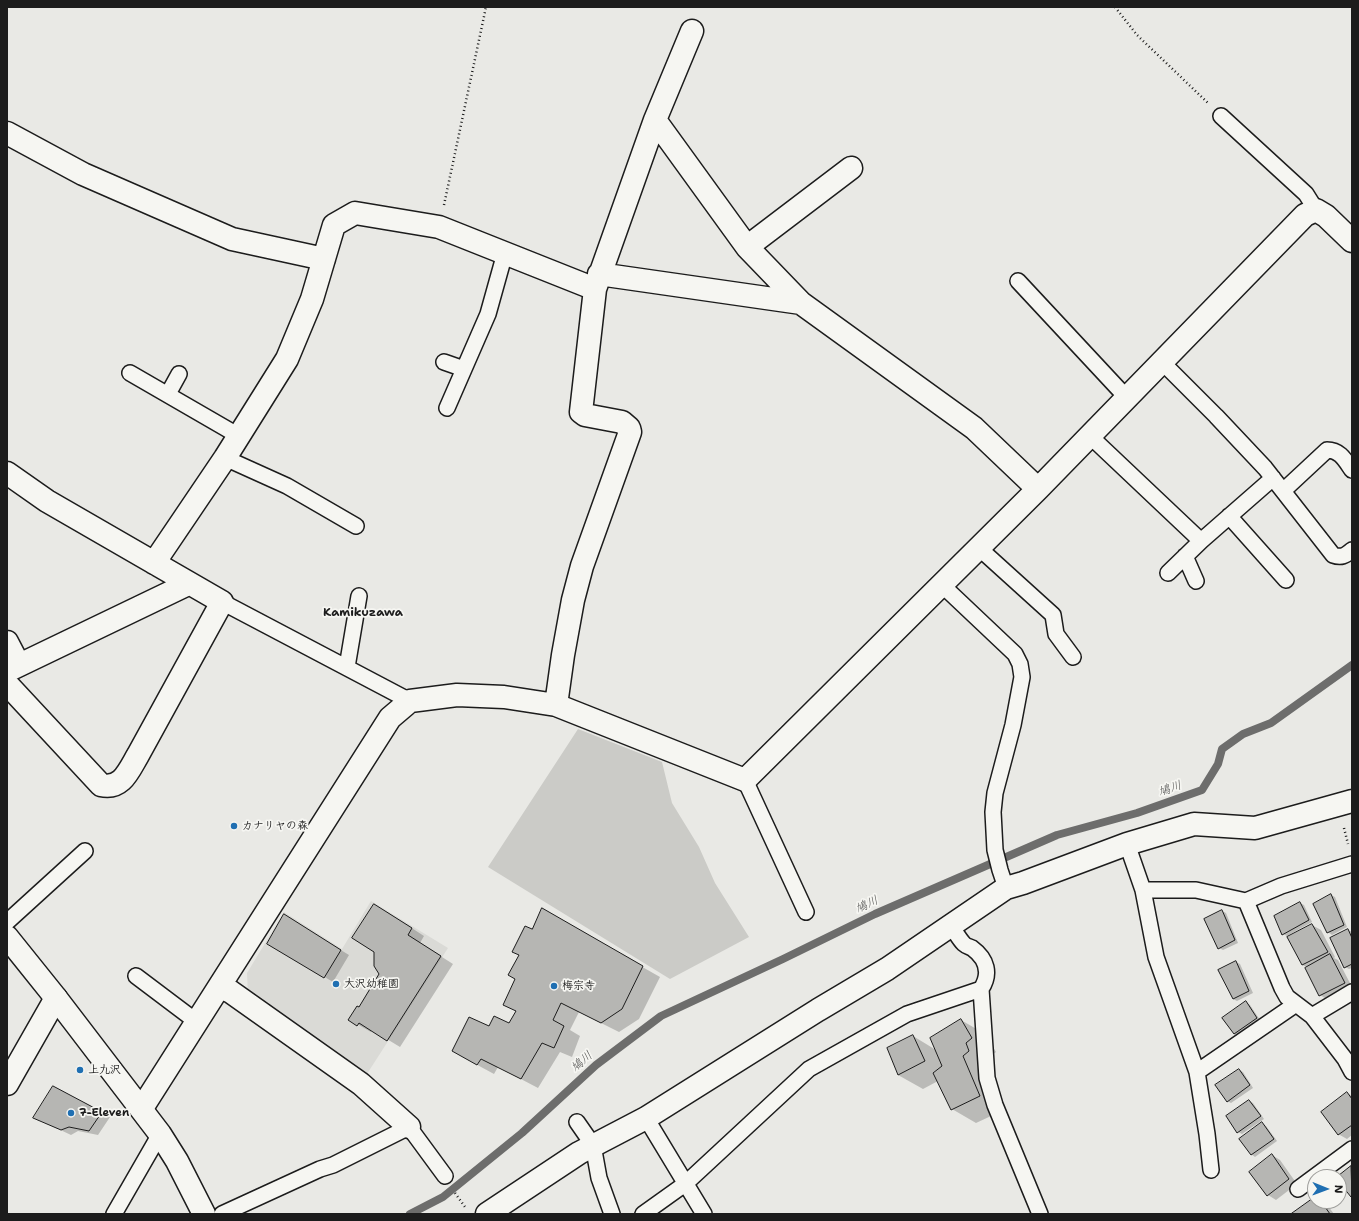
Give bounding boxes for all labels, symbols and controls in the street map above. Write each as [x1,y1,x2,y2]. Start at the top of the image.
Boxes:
district label: Kamikuzawa [323,606,403,620]
water label: 鳩川 [1156,778,1184,800]
place label: カナリヤの森 [242,819,308,833]
marker: カナリヤの森 [229,821,239,831]
water label: 鳩川 [853,893,881,917]
place label: 大沢幼稚園 [344,977,399,991]
marker: 大沢幼稚園 [331,979,341,989]
place label: 梅宗寺 [562,979,595,993]
marker: 梅宗寺 [549,981,559,991]
water label: 鳩川 [568,1049,596,1075]
place label: 上九沢 [88,1063,121,1077]
marker: 上九沢 [75,1065,85,1075]
place label: 7-Eleven [79,1106,129,1120]
marker: 7-Eleven [66,1108,76,1118]
north arrow [1307,1169,1347,1209]
text: N [1331,1185,1346,1194]

